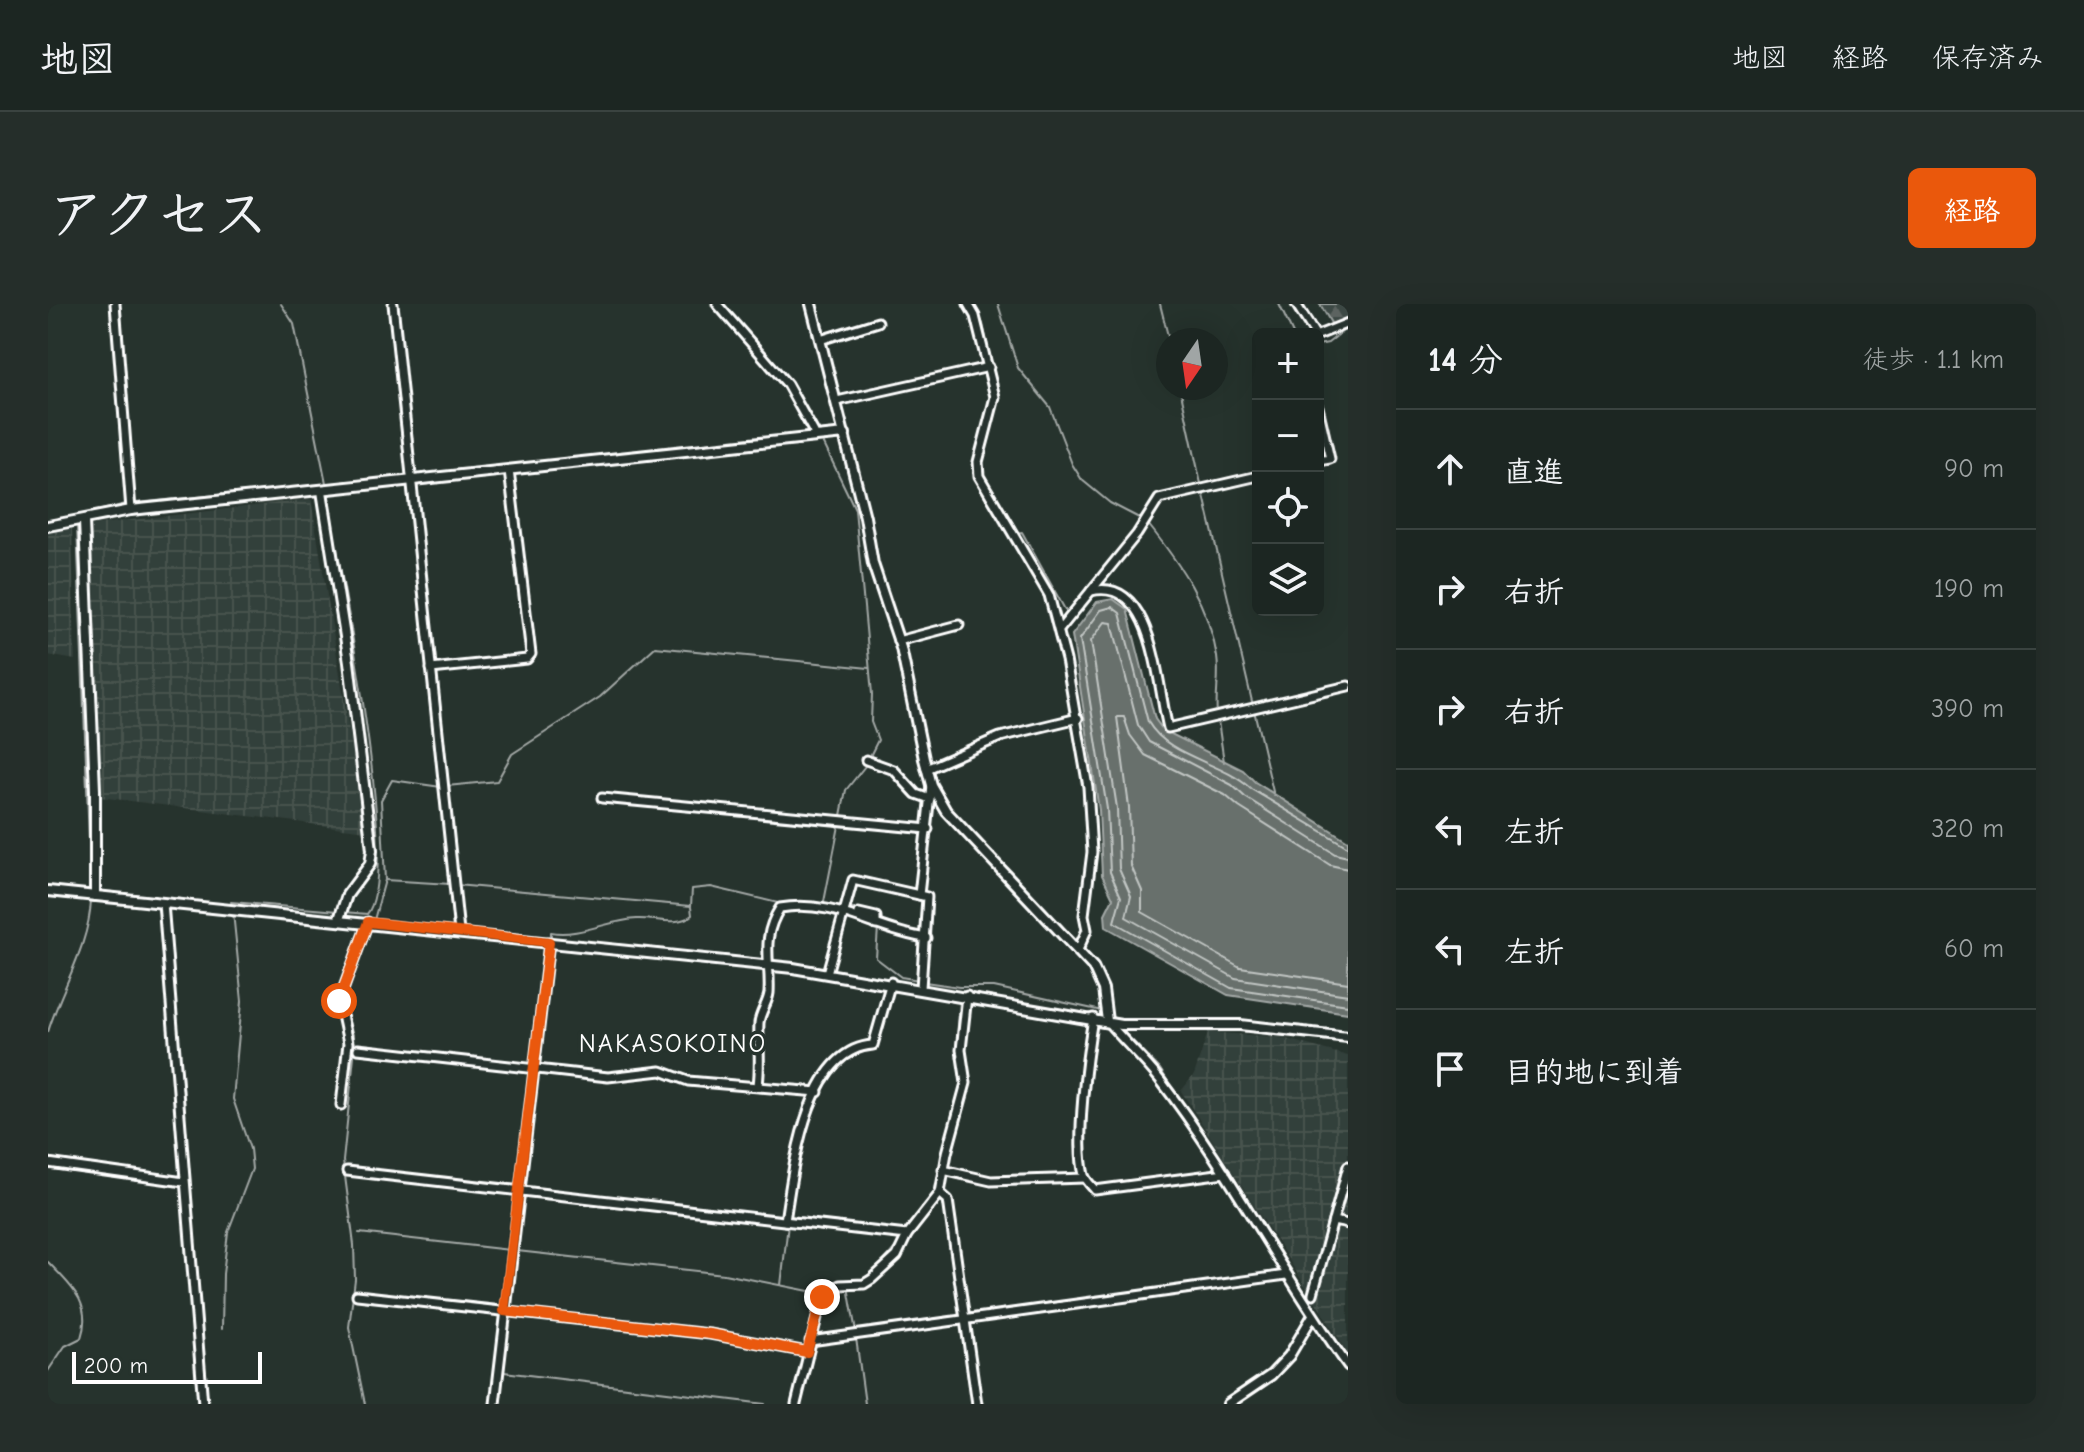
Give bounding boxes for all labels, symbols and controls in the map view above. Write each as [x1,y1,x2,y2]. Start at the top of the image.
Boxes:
text: 地図 [40,38,116,82]
text: 地図 [1732,42,1788,74]
text: 経路 [1832,42,1888,74]
text: 保存済み [1932,42,2044,74]
button: 経路 [1908,168,2036,248]
text: アクセス [48,183,269,247]
north arrow [1156,328,1228,400]
map controls [1252,328,1324,616]
button: + [1252,328,1324,400]
text: 14 分 [1428,340,1503,380]
text: 徒歩 · 1.1 km [1863,345,2004,375]
button: − [1252,400,1324,472]
icon: ahead [1428,447,1472,491]
text: 90 m [1944,454,2004,484]
text: 直進 [1504,455,1564,490]
button: locate [1252,472,1324,544]
button: layers [1252,544,1324,616]
icon: right [1428,567,1472,611]
text: 190 m [1934,574,2004,604]
text: 右折 [1504,575,1564,610]
icon: right [1428,687,1472,731]
text: 390 m [1931,694,2004,724]
text: 右折 [1504,695,1564,730]
icon: left [1428,807,1472,851]
text: 320 m [1931,814,2004,844]
text: 左折 [1504,815,1564,850]
icon: left [1428,927,1472,971]
text: 60 m [1944,934,2004,964]
text: 左折 [1504,935,1564,970]
route start [321,983,357,1019]
district label: NAKASOKOINO [579,1029,767,1059]
icon: arrive [1428,1047,1472,1091]
text: 目的地に到着 [1504,1055,1684,1090]
route end [804,1279,840,1315]
scale bar [72,1348,262,1384]
text: 200 m [84,1353,148,1379]

